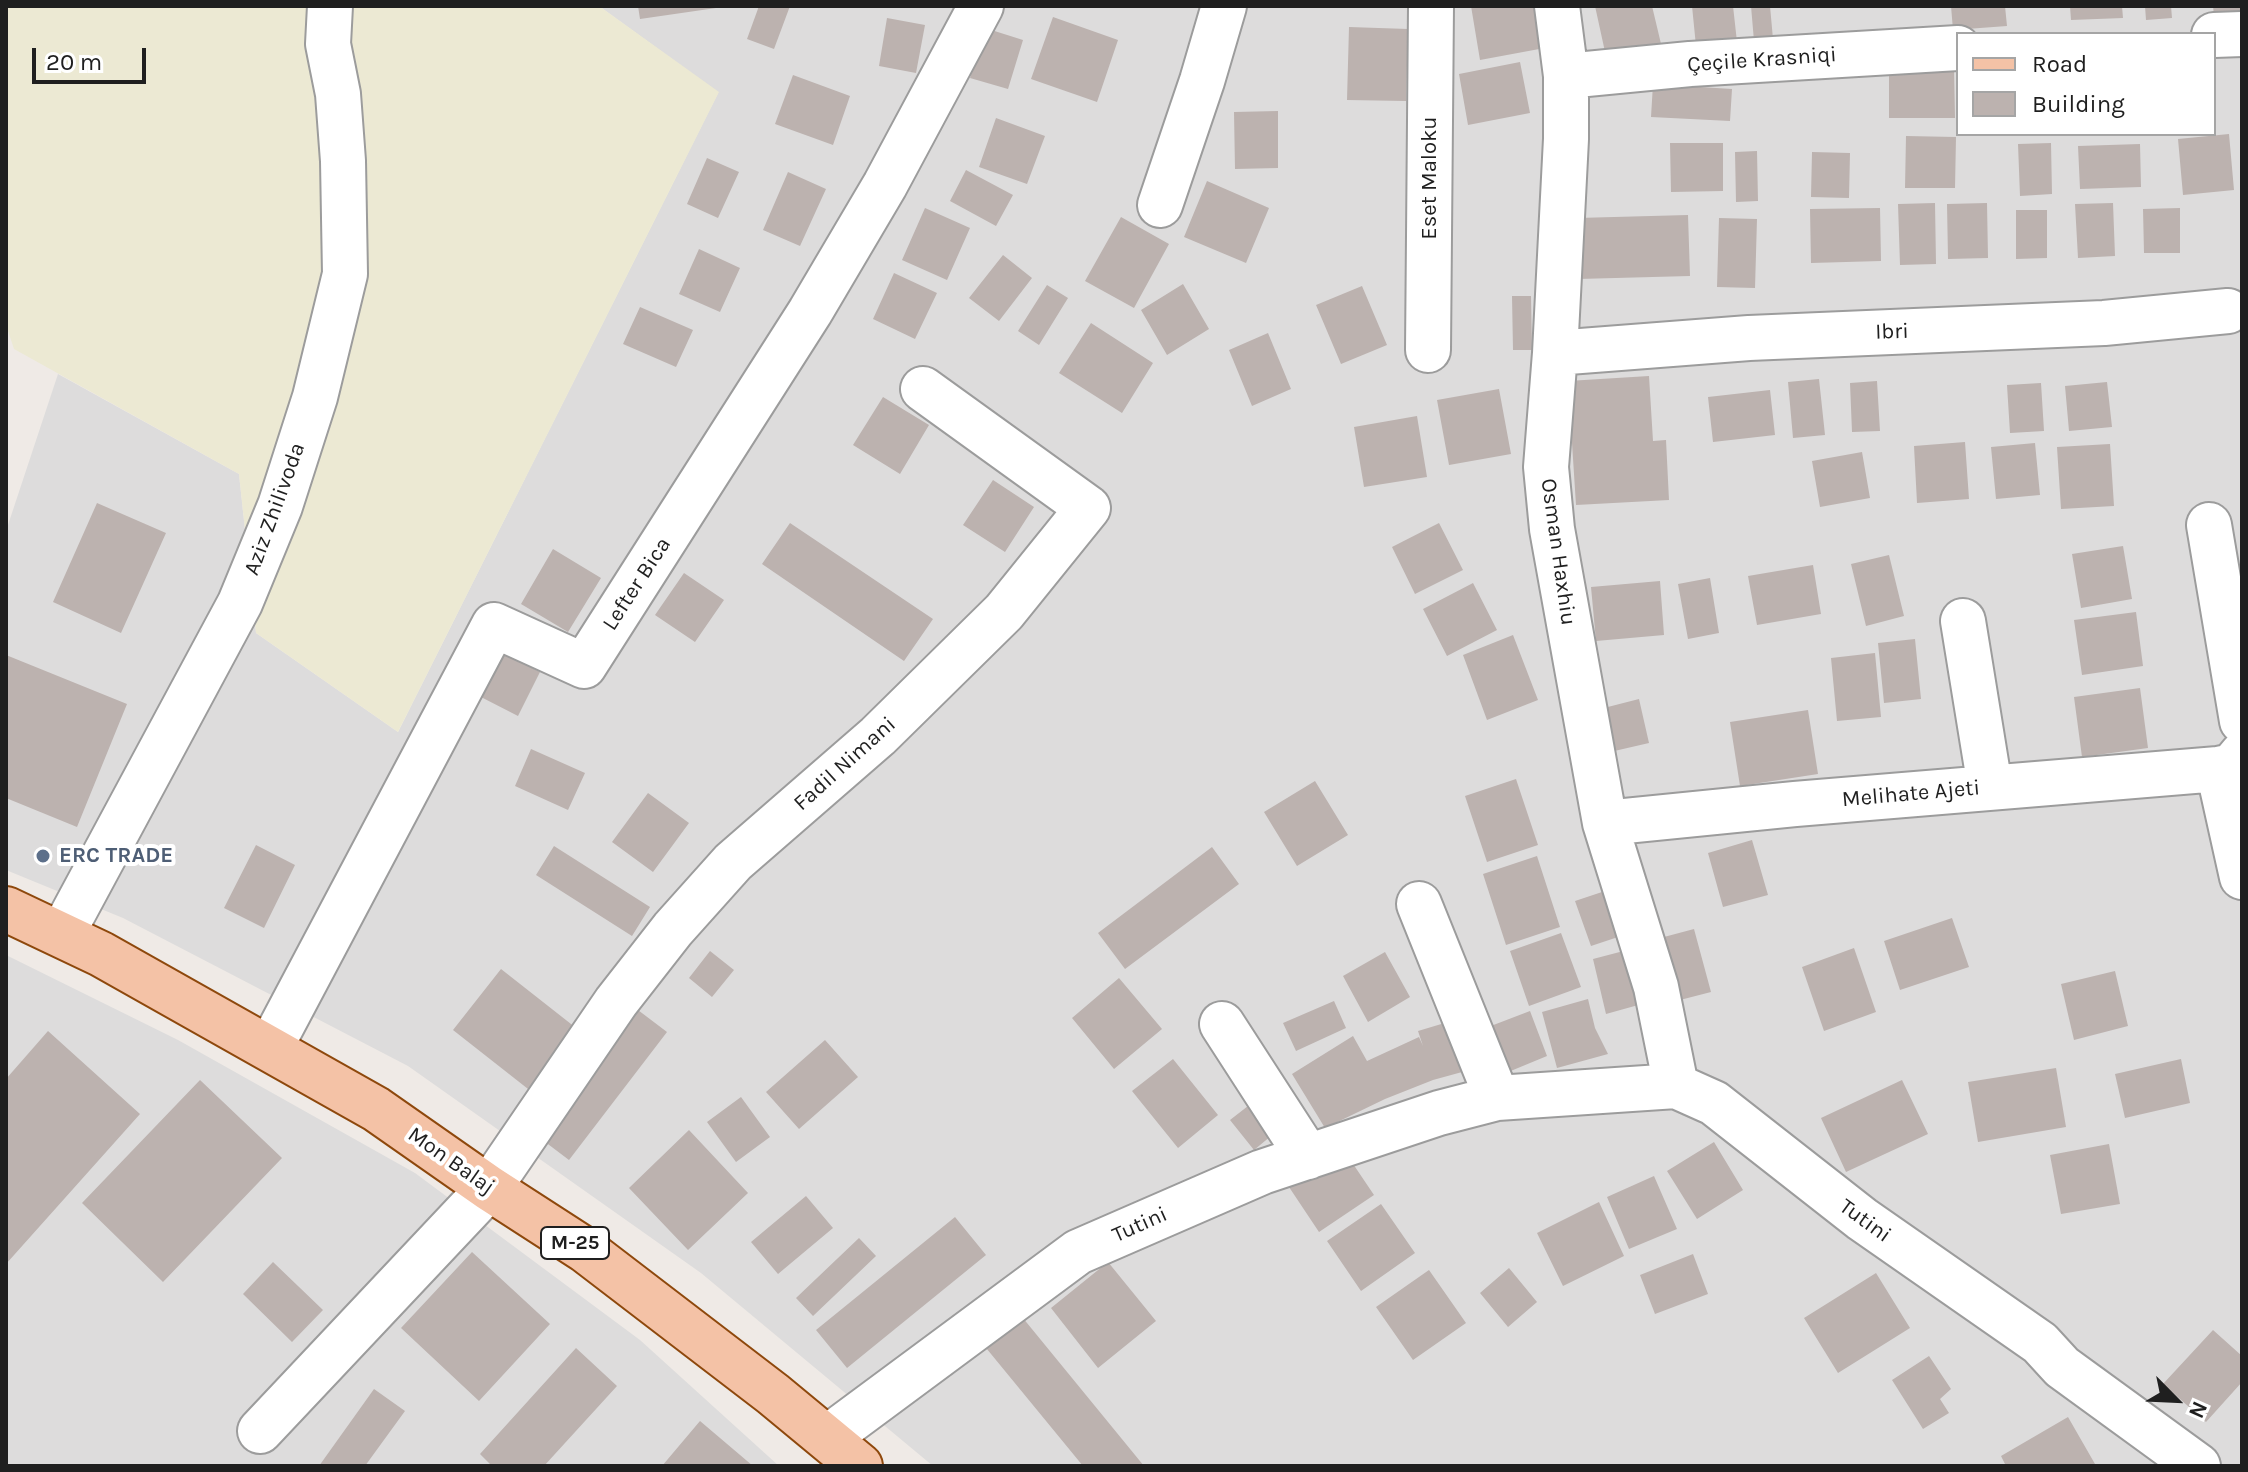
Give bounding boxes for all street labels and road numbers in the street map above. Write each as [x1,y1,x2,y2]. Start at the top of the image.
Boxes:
street label: Çeçile Krasniqi [1686,42,1838,78]
street label: Eset Maloku [1417,116,1443,240]
street label: Ibri [1875,318,1909,346]
street label: Aziz Zhilivoda [239,439,311,579]
street label: Osman Haxhiu [1535,477,1581,627]
street label: Lefter Bica [597,533,677,635]
street label: Fadil Nimani [789,711,901,817]
street label: Melihate Ajeti [1841,775,1981,813]
street label: Mon Balaj [402,1121,500,1201]
street label: Tutini [1834,1193,1896,1249]
street label: Tutini [1108,1201,1172,1249]
road number: M-25 [541,1227,609,1259]

